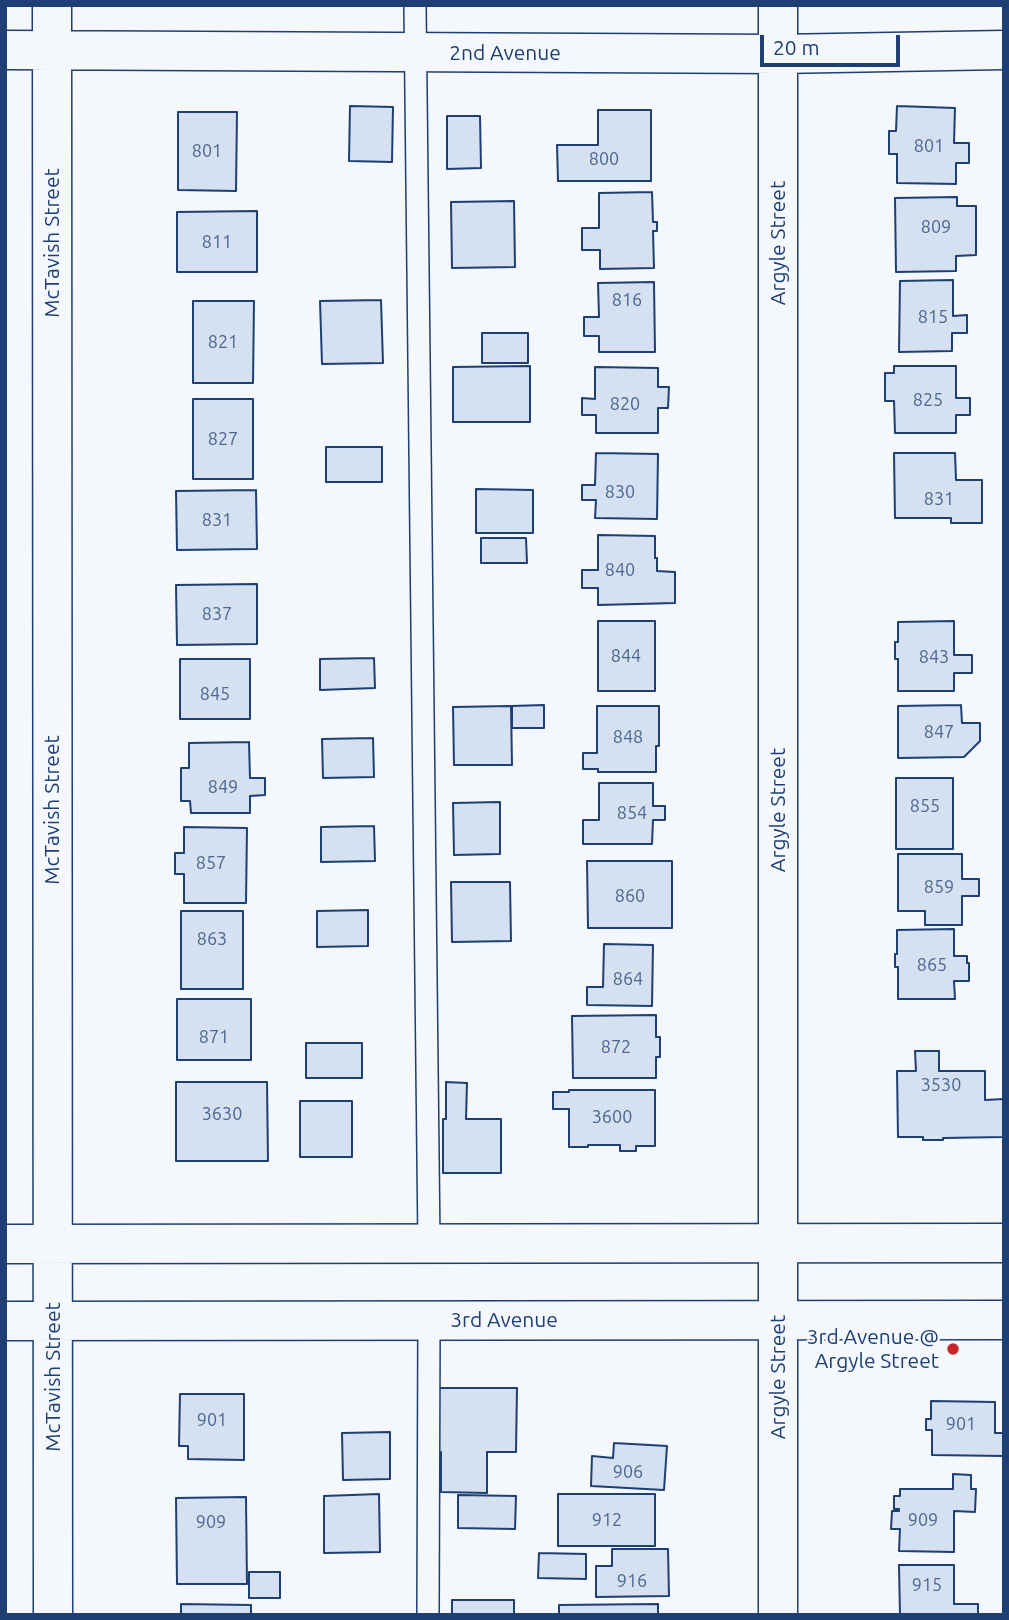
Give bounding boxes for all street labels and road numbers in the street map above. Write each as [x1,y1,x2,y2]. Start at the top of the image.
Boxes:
street label: 2nd Avenue [449,40,561,66]
street label: McTavish Street [39,168,65,318]
street label: Argyle Street [765,181,791,305]
street label: McTavish Street [39,735,65,885]
street label: Argyle Street [765,748,791,872]
street label: McTavish Street [40,1302,66,1452]
street label: 3rd Avenue [450,1307,558,1333]
street label: Argyle Street [765,1315,791,1439]

